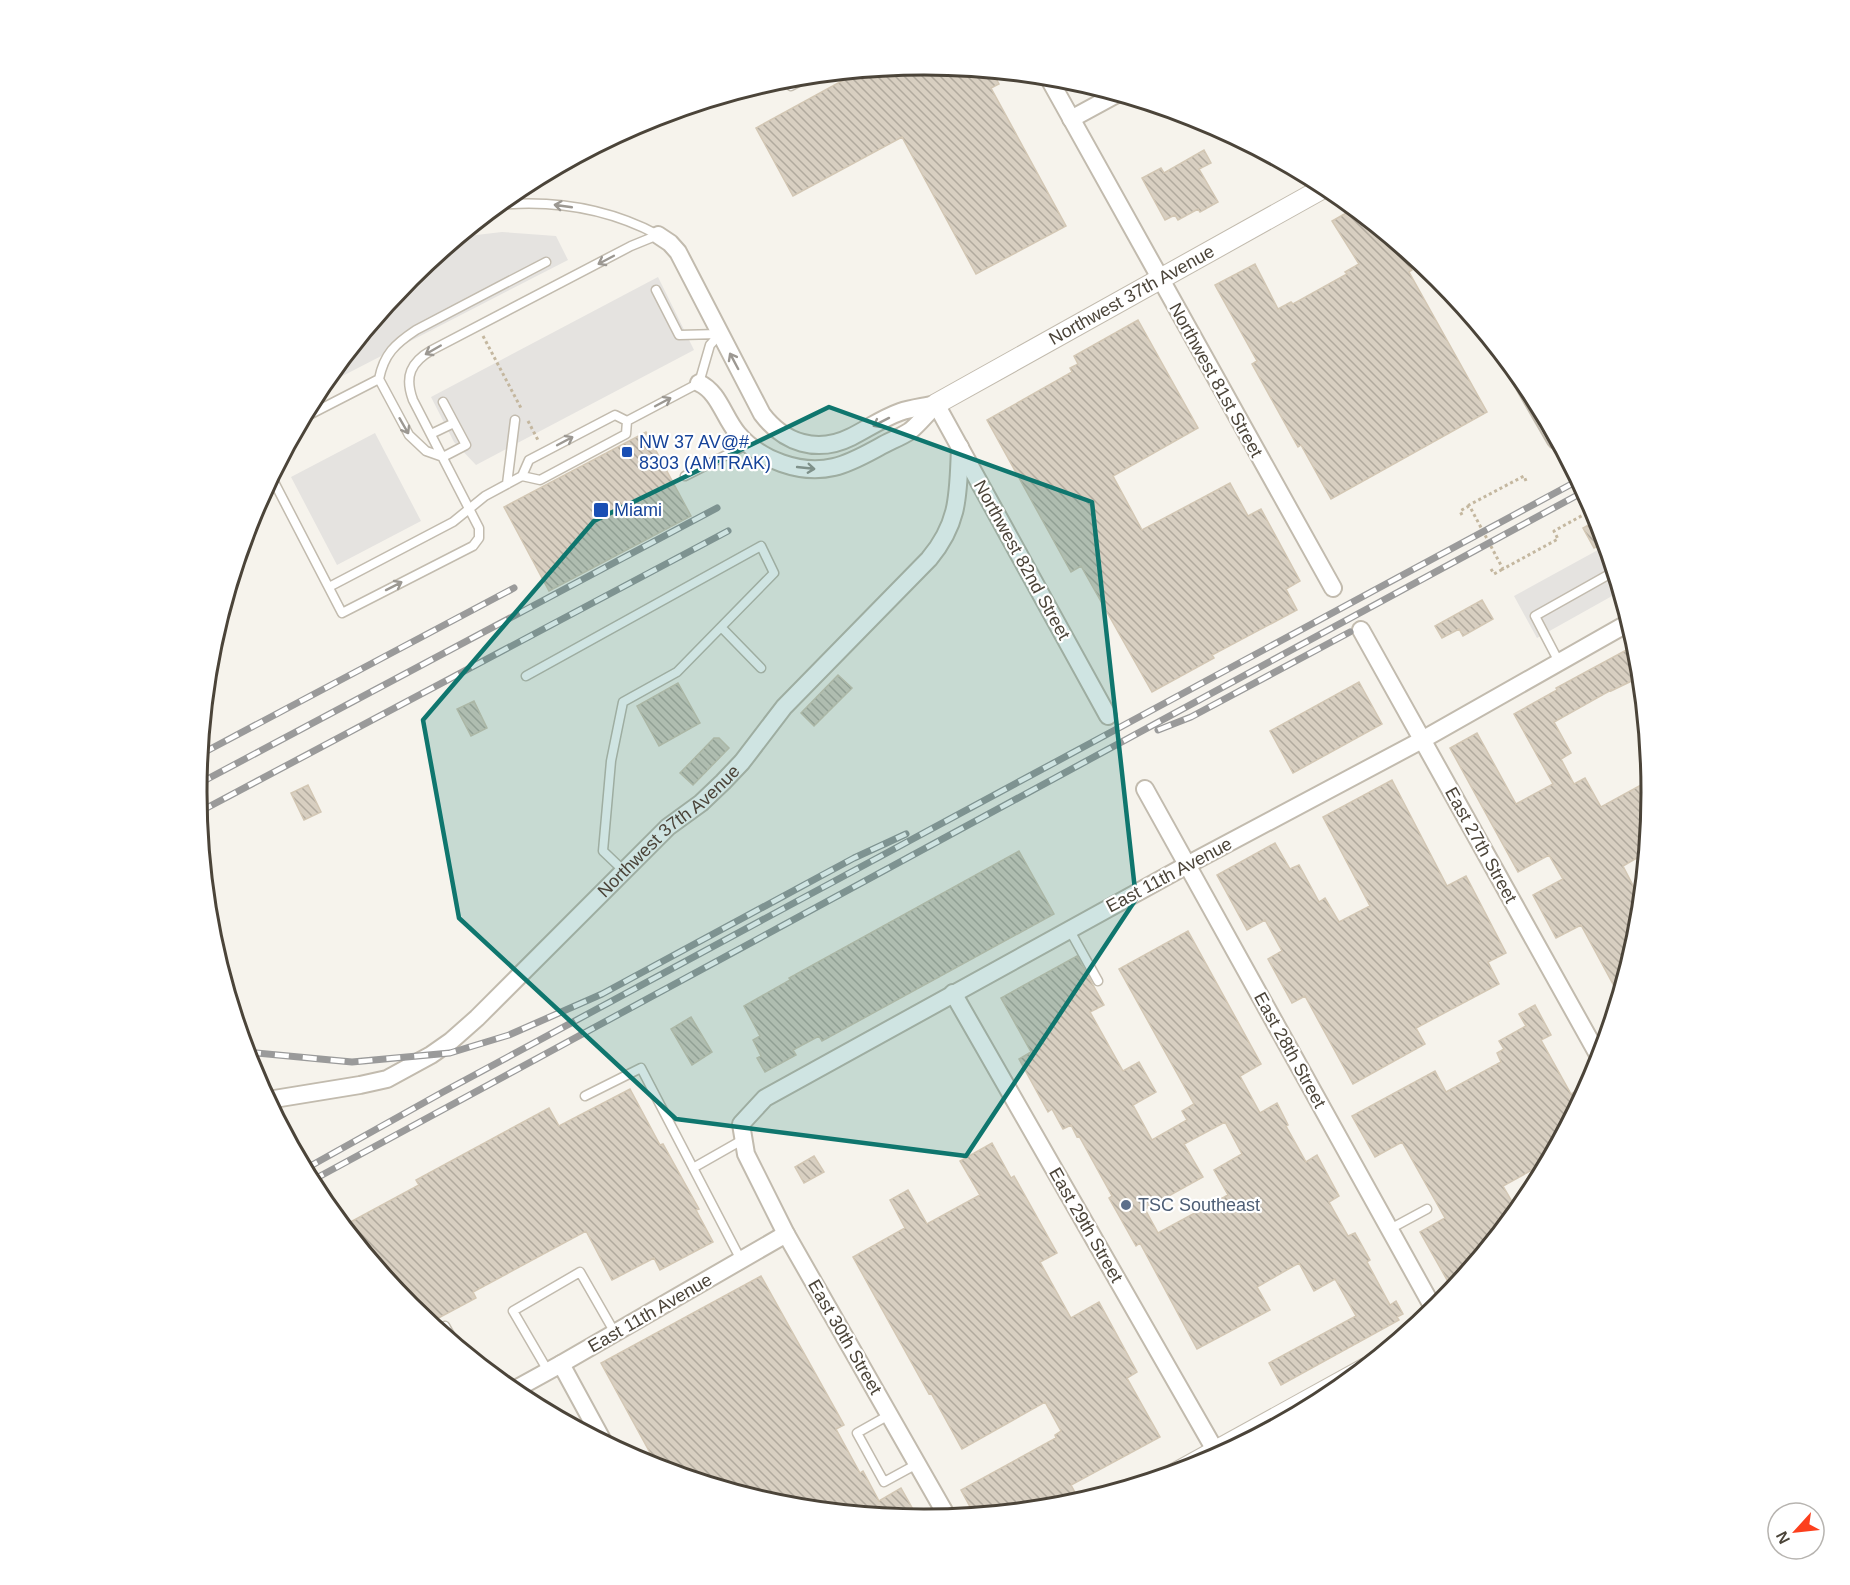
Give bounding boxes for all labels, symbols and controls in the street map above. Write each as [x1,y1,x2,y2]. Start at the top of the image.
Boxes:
one-way arrow [554,200,573,211]
street label: Northwest 37th Avenue [1046,241,1218,349]
one-way arrow [597,254,615,266]
street label: Northwest 81st Street [1165,299,1267,461]
one-way arrow [425,345,442,357]
one-way arrow [728,353,740,370]
one-way arrow [654,396,672,407]
one-way arrow [873,416,890,428]
one-way arrow [398,417,410,434]
place label: NW 37 AV@# 8303 (AMTRAK) [639,432,771,473]
one-way arrow [556,435,573,447]
marker: NW 37 AV@# 8303 (AMTRAK) [620,445,634,459]
one-way arrow [795,463,815,474]
street label: Northwest 82nd Street [970,477,1074,643]
place label: Miami [614,500,662,520]
marker: Miami [592,501,610,519]
one-way arrow [385,580,403,592]
street label: Northwest 37th Avenue [594,761,744,901]
street label: East 27th Street [1441,784,1521,906]
street label: East 11th Avenue [1103,833,1235,917]
street label: East 28th Street [1250,989,1330,1111]
street label: East 29th Street [1045,1164,1127,1286]
place label: TSC Southeast [1138,1195,1260,1215]
marker: TSC Southeast [1119,1198,1133,1212]
street label: East 11th Avenue [585,1269,715,1357]
street label: East 30th Street [804,1276,886,1398]
north arrow [1766,1501,1826,1561]
text: N [1773,1529,1793,1547]

